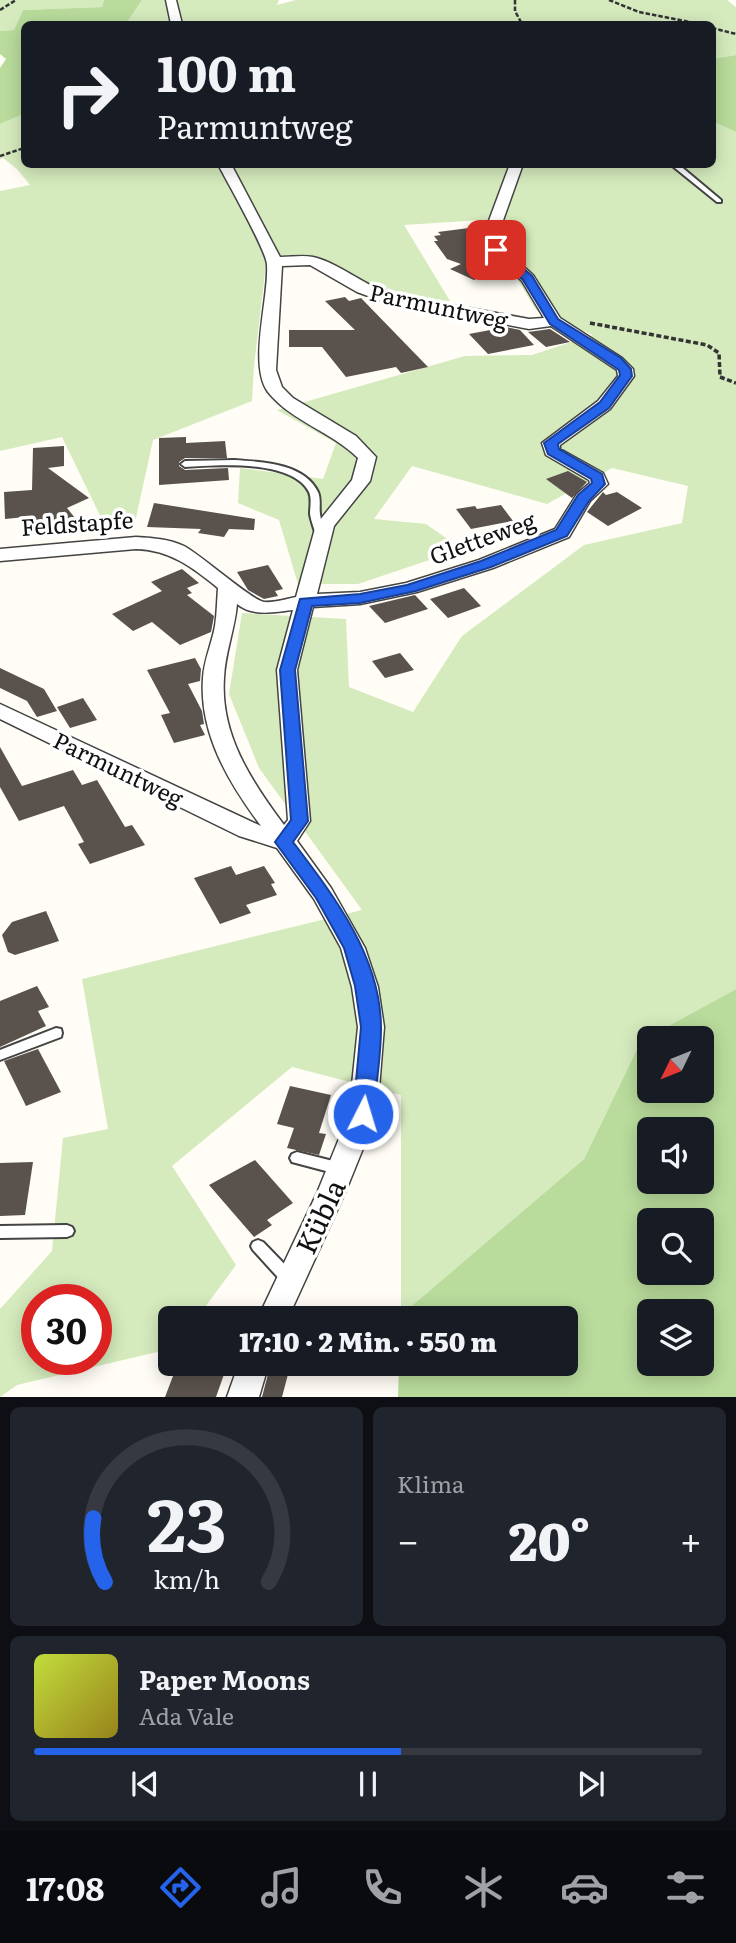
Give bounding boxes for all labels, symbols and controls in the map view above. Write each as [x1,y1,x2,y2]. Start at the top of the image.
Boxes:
text: 100 m [157,34,296,107]
icon: right [42,49,133,140]
text: Parmuntweg [157,101,353,149]
pin [466,220,526,280]
icon: arrive [477,231,515,269]
street label: Parmuntweg [367,274,512,336]
street label: Feldstapfe [20,501,134,543]
street label: Gletteweg [424,502,540,572]
street label: Parmuntweg [48,722,190,814]
north arrow [637,1026,714,1102]
map controls [637,1026,714,1376]
position arrow [326,1077,400,1151]
button: sound [637,1117,714,1194]
street label: Kübla [283,1172,355,1260]
button: search [637,1208,714,1285]
speed limit sign: 30 [21,1284,112,1375]
button: layers [637,1299,714,1376]
text: 17:10 · 2 Min. · 550 m [239,1321,497,1360]
text: Klima [397,1466,464,1500]
text: 23 [147,1467,226,1575]
text: 20° [509,1500,590,1577]
text: − [397,1510,419,1567]
text: + [680,1510,702,1567]
text: km/h [153,1560,220,1597]
text: Paper Moons [139,1659,310,1698]
text: Ada Vale [139,1698,234,1732]
icon: previous [126,1765,164,1803]
icon: pause [349,1765,387,1803]
icon: next [572,1765,610,1803]
text: 17:08 [26,1863,104,1911]
icon: directions [156,1863,205,1912]
icon: music [257,1863,306,1912]
icon: phone [358,1863,407,1912]
icon: climate [459,1863,508,1912]
icon: car [560,1863,609,1912]
icon: filters [661,1863,710,1912]

